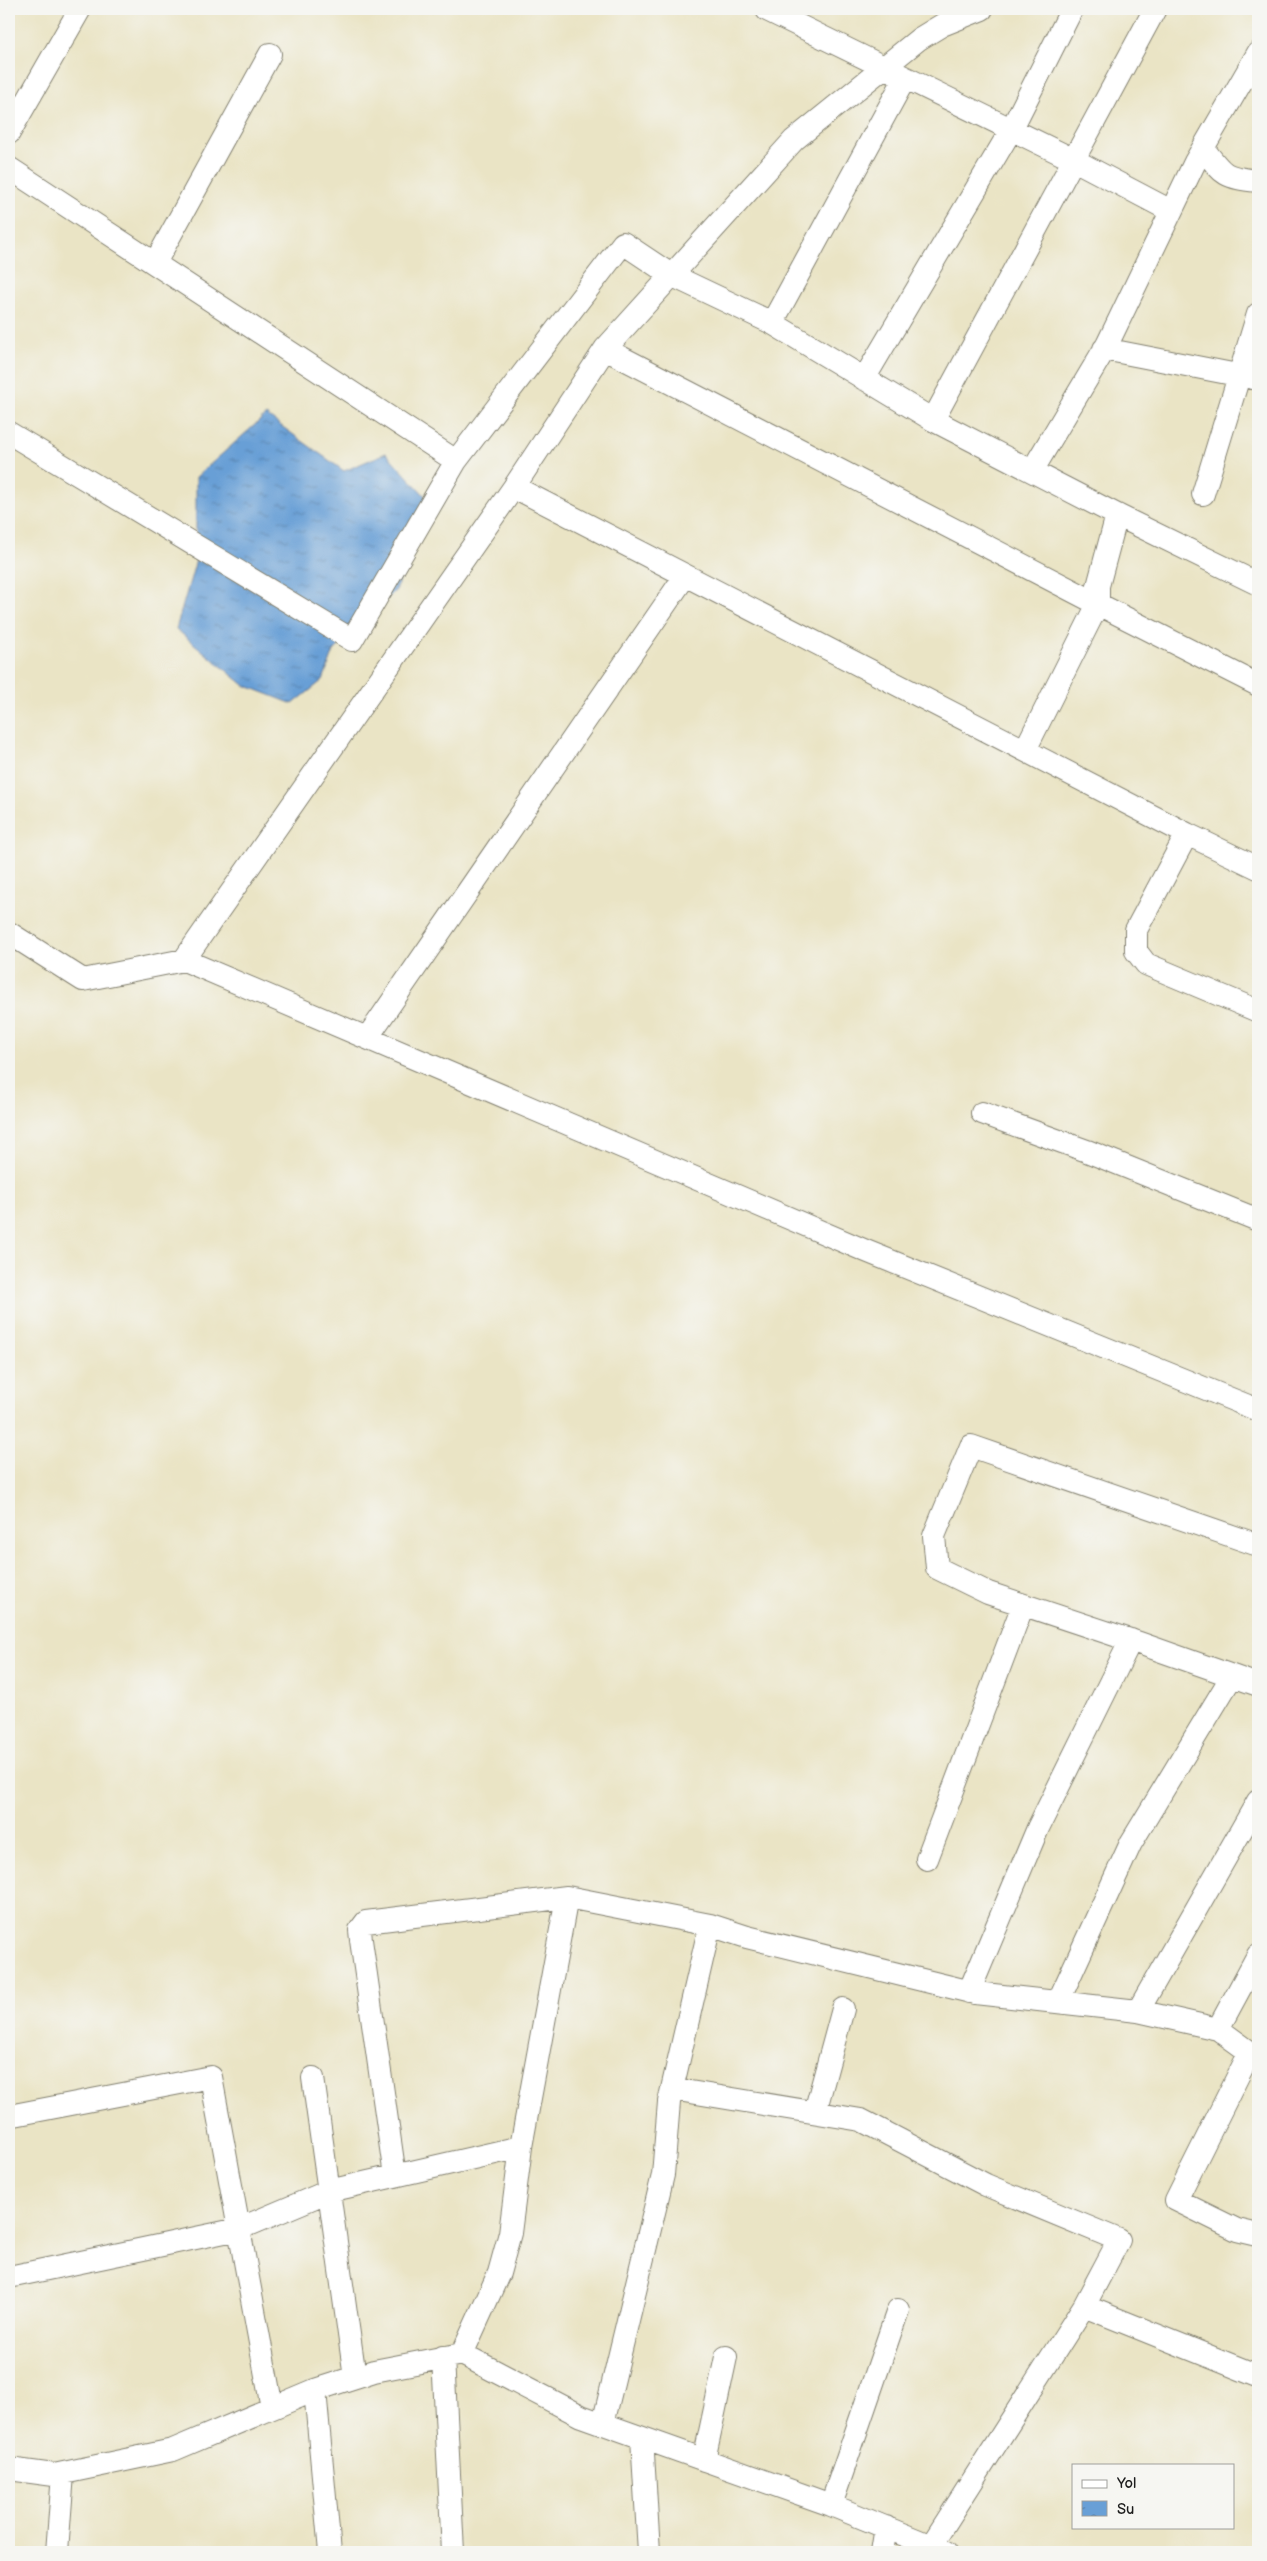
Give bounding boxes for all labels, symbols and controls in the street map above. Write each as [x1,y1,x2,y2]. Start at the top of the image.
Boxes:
legend [1072,2464,1234,2528]
text: Yol [1116,2474,1136,2493]
text: Su [1117,2500,1134,2519]

